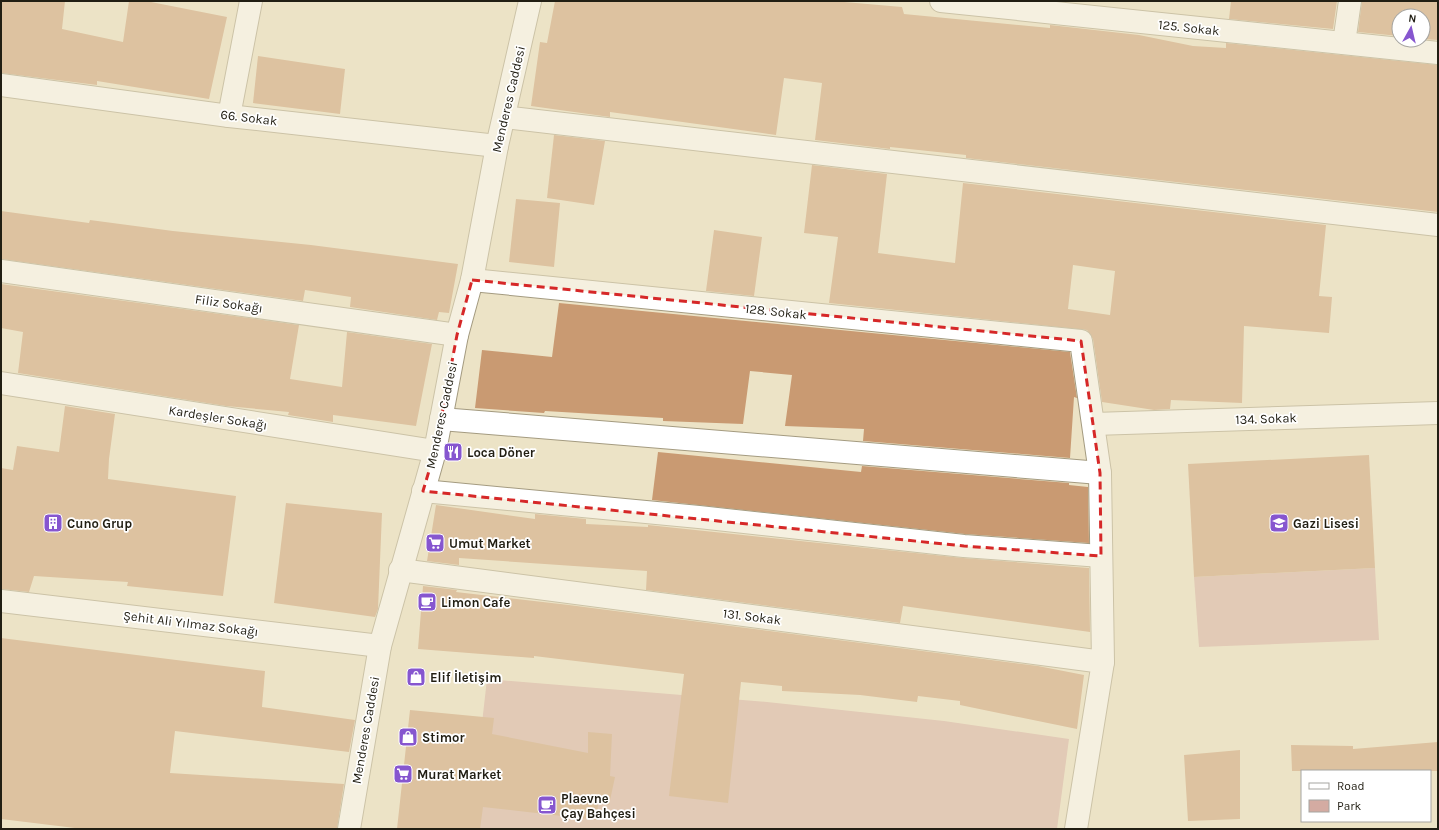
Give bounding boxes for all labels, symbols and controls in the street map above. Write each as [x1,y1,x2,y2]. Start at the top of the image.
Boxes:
north arrow [1391,8,1431,48]
text: N [1408,12,1417,26]
street label: 125. Sokak [1158,17,1220,38]
street label: Menderes Caddesi [489,44,528,154]
street label: 66. Sokak [220,107,278,128]
street label: Filiz Sokağı [194,291,264,316]
street label: 128. Sokak [744,301,808,322]
street label: Menderes Caddesi [423,360,460,470]
street label: Kardeşler Sokağı [167,402,268,433]
street label: 134. Sokak [1235,410,1297,427]
restaurant icon: Loca Döner [442,441,464,463]
place label: Loca Döner [467,445,536,460]
building icon: Cuno Grup [42,512,64,534]
school or university icon: Gazi Lisesi [1268,512,1290,534]
place label: Cuno Grup [67,516,132,531]
place label: Gazi Lisesi [1293,516,1359,531]
supermarket icon: Umut Market [424,532,446,554]
place label: Umut Market [449,536,531,551]
cafe icon: Limon Cafe [416,591,438,613]
place label: Limon Cafe [441,595,510,610]
street label: 131. Sokak [722,605,782,628]
street label: Şehit Ali Yılmaz Sokağı [122,608,259,639]
shop icon: Elif İletişim [405,666,427,688]
place label: Elif İletişim [430,669,502,685]
street label: Menderes Caddesi [349,675,382,785]
shop icon: Stimor [397,726,419,748]
place label: Stimor [422,730,465,745]
supermarket icon: Murat Market [392,763,414,785]
place label: Murat Market [417,767,501,782]
legend [1301,770,1431,822]
text: Road [1337,779,1365,793]
place label: Plaevne Çay Bahçesi [561,791,636,821]
cafe icon: Plaevne Çay Bahçesi [536,794,558,816]
text: Park [1337,799,1362,813]

